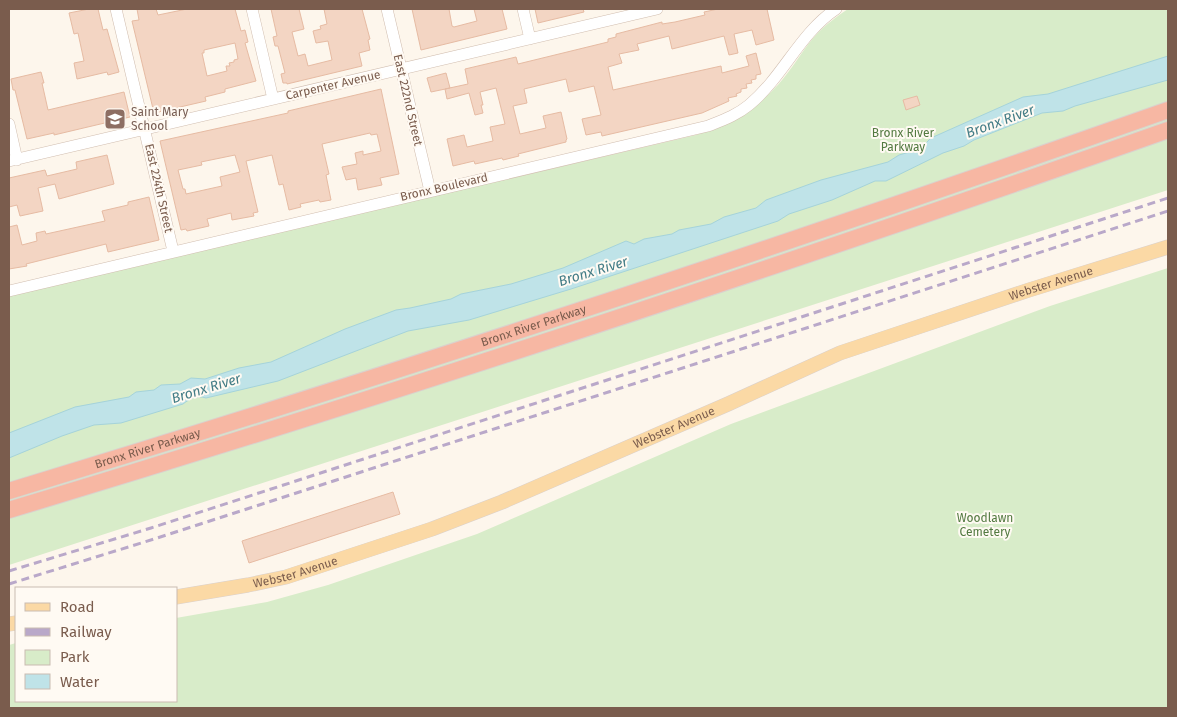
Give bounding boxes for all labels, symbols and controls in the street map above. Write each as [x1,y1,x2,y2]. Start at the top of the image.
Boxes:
street label: East 222nd Street [391,53,425,148]
street label: Carpenter Avenue [284,67,382,103]
water label: Bronx River [964,101,1037,142]
place label: Saint Mary School [131,105,188,133]
school or university icon: Saint Mary School [103,107,127,131]
park label: Bronx River Parkway [872,126,935,154]
street label: East 224th Street [142,142,176,234]
street label: Bronx Boulevard [399,170,489,204]
water label: Bronx River [556,253,630,290]
street label: Webster Avenue [1007,264,1095,303]
street label: Bronx River Parkway [479,302,588,349]
water label: Bronx River [169,370,243,407]
street label: Webster Avenue [631,404,717,451]
street label: Bronx River Parkway [93,425,202,471]
park label: Woodlawn Cemetery [957,511,1013,539]
street label: Webster Avenue [252,554,339,591]
legend [15,587,178,702]
text: Road [60,598,95,616]
text: Railway [60,623,112,641]
text: Park [60,648,90,666]
text: Water [60,673,99,691]

